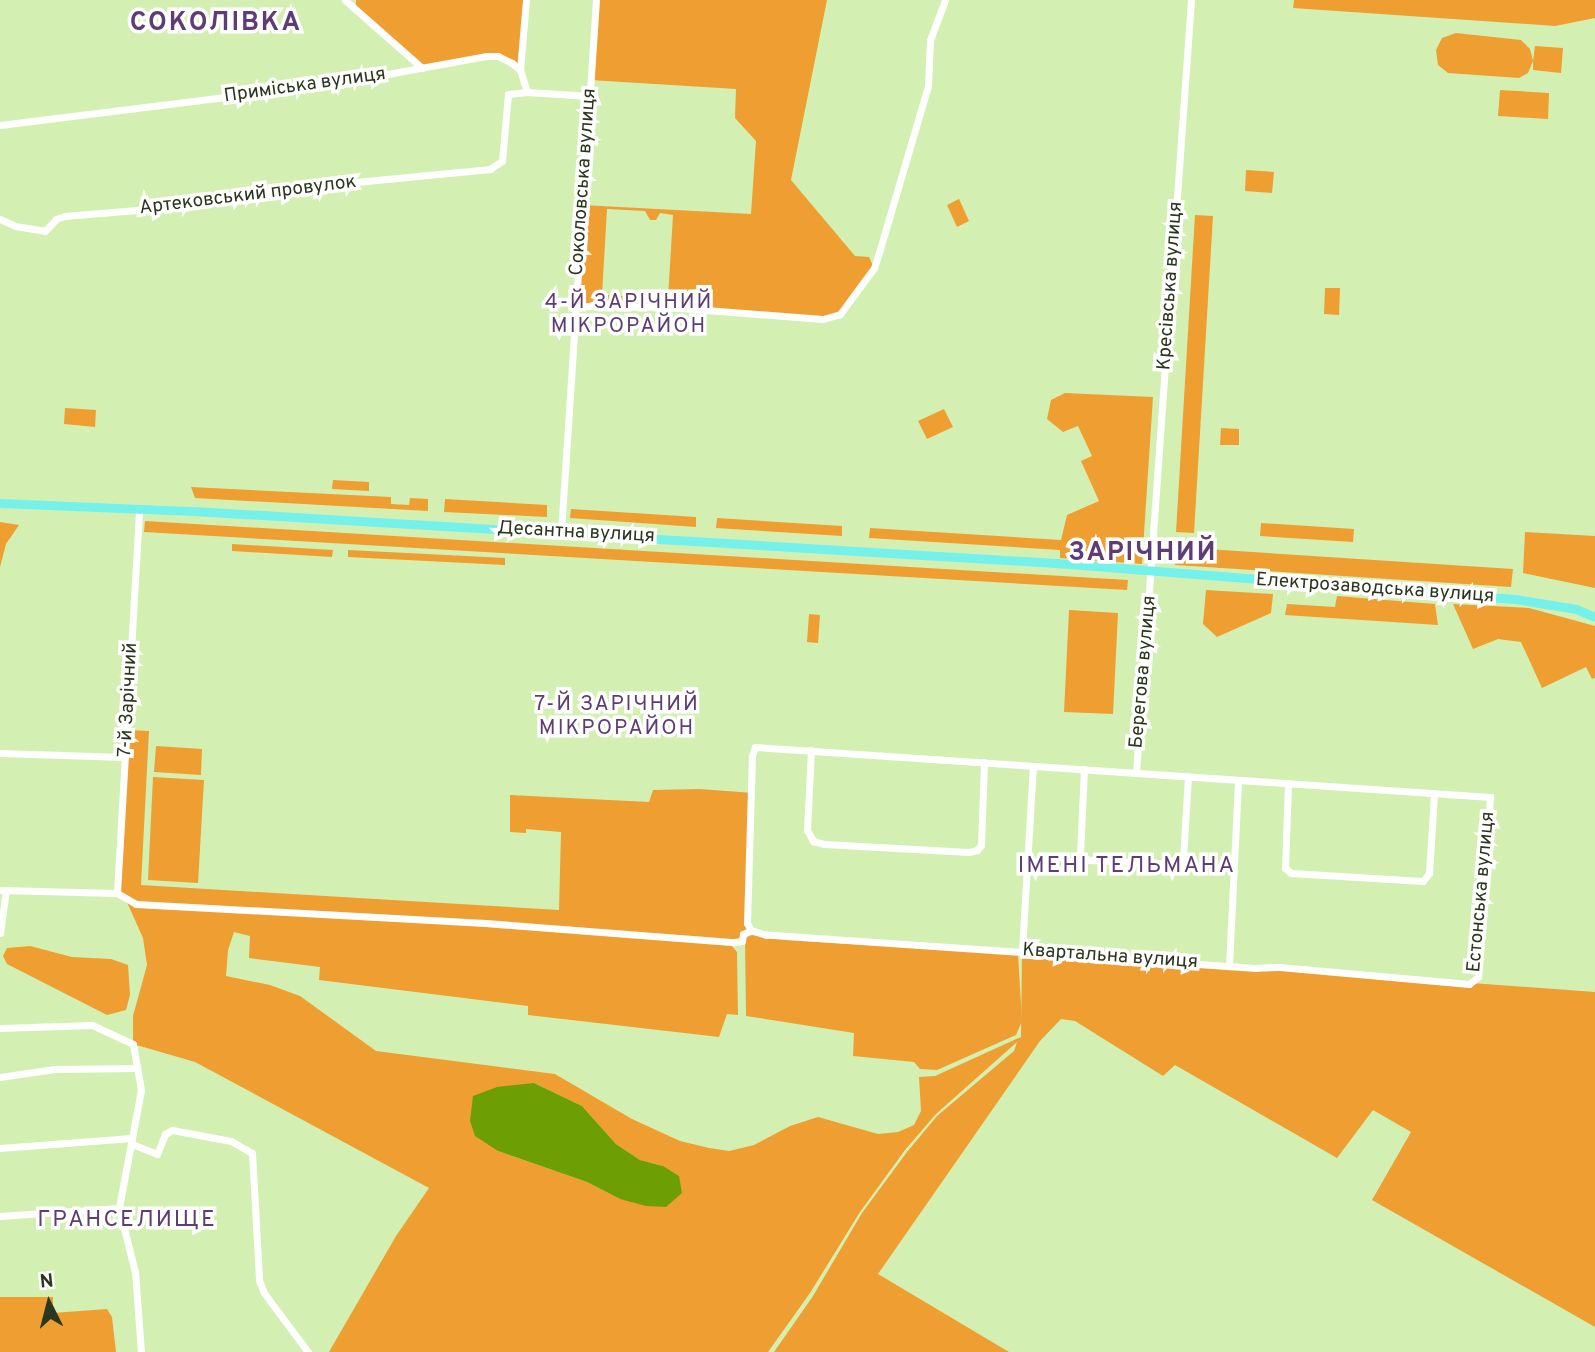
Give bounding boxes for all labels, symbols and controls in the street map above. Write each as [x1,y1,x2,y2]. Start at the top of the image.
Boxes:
district label: СОКОЛІВКА [131,8,301,40]
street label: Приміська вулиця [223,63,387,109]
street label: Соколовська вулиця [566,88,602,276]
street label: Артековський провулок [138,171,358,221]
street label: Кресівська вулиця [1154,201,1188,371]
district label: 4-Й ЗАРІЧНИЙ МІКРОРАЙОН [546,290,712,340]
street label: Десантна вулиця [497,517,655,549]
district label: ЗАРІЧНИЙ [1070,538,1216,570]
street label: Електрозаводська вулиця [1255,569,1495,609]
street label: Берегова вулиця [1126,595,1162,749]
street label: 7-й Зарічний [115,642,143,758]
district label: 7-Й ЗАРІЧНИЙ МІКРОРАЙОН [536,692,698,742]
street label: Естонська вулиця [1464,811,1500,973]
district label: ІМЕНІ ТЕЛЬМАНА [1019,853,1235,881]
street label: Квартальна вулиця [1021,939,1199,975]
district label: ГРАНСЕЛИЩЕ [39,1207,215,1235]
north arrow [14,1268,84,1338]
text: N [39,1269,55,1295]

